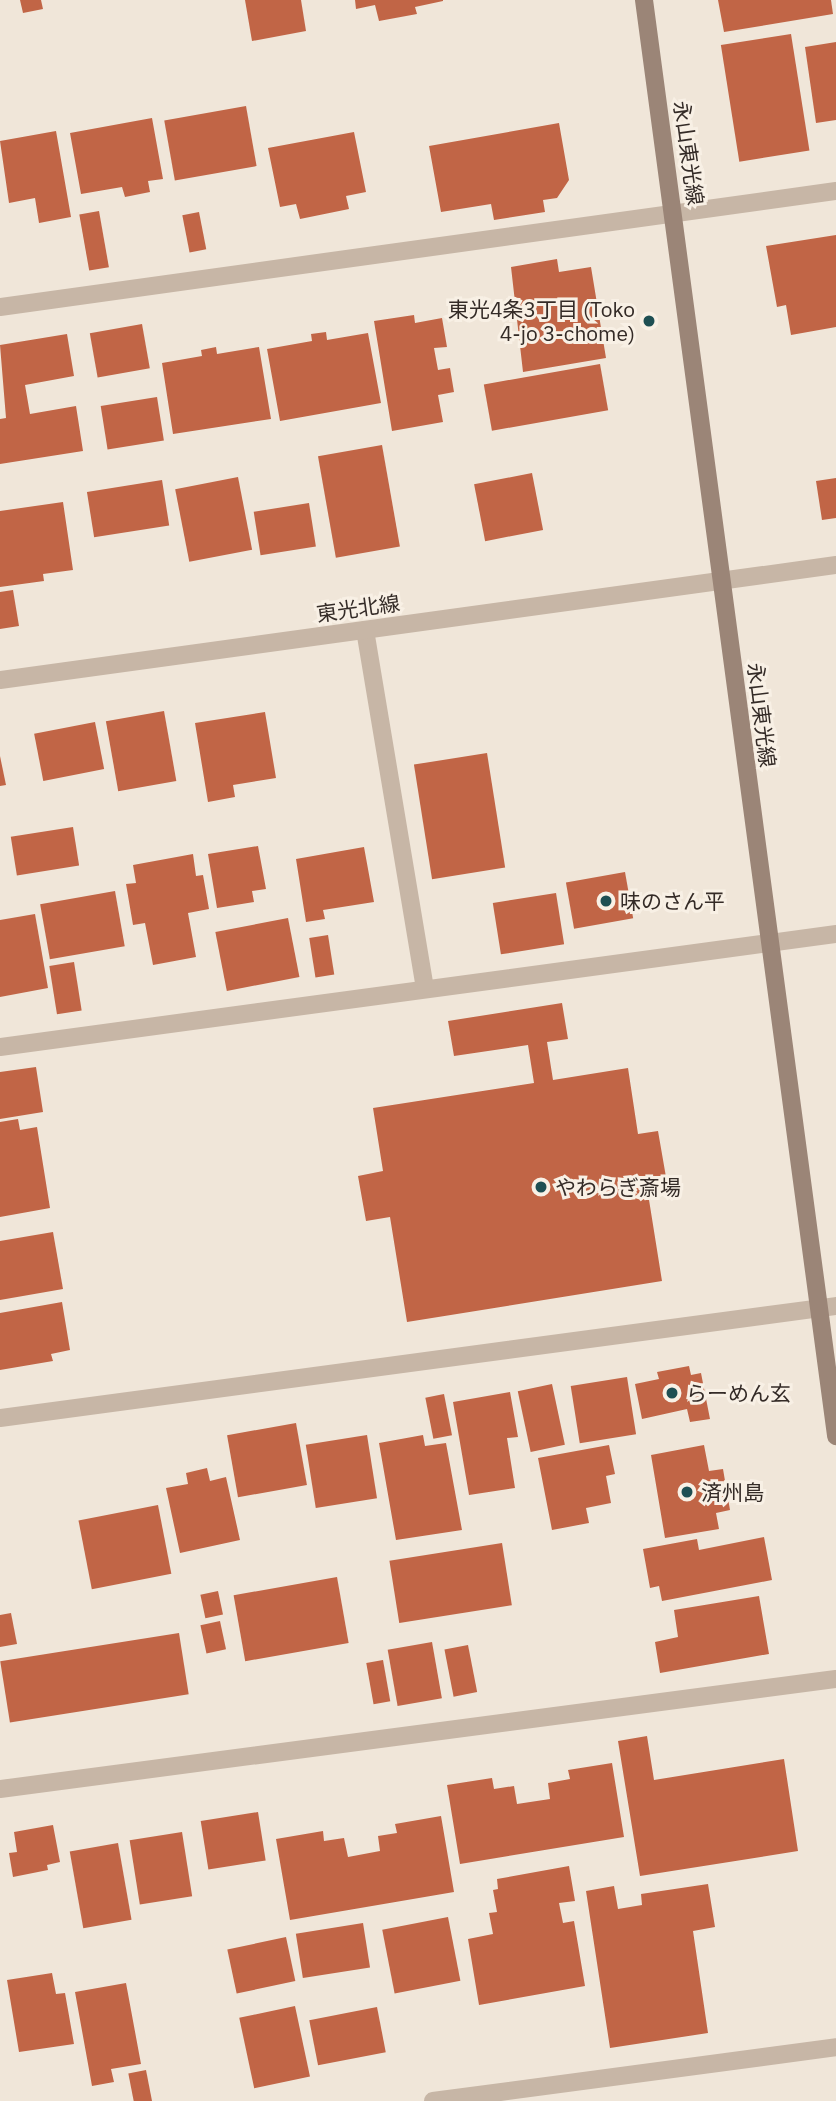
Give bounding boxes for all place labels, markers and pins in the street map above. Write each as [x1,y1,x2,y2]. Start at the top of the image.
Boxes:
place label: 東光4条3丁目 (Toko 4-jo 3-chome) [448,296,635,346]
marker: 東光4条3丁目 (Toko 4-jo 3-chome) [641,313,657,329]
place label: 味のさん平 [620,888,725,914]
marker: 味のさん平 [598,893,614,909]
place label: やわらぎ斎場 [555,1174,681,1200]
marker: やわらぎ斎場 [533,1179,549,1195]
place label: らーめん玄 [686,1380,791,1406]
marker: らーめん玄 [664,1385,680,1401]
place label: 済州島 [701,1479,764,1505]
marker: 済州島 [679,1484,695,1500]

